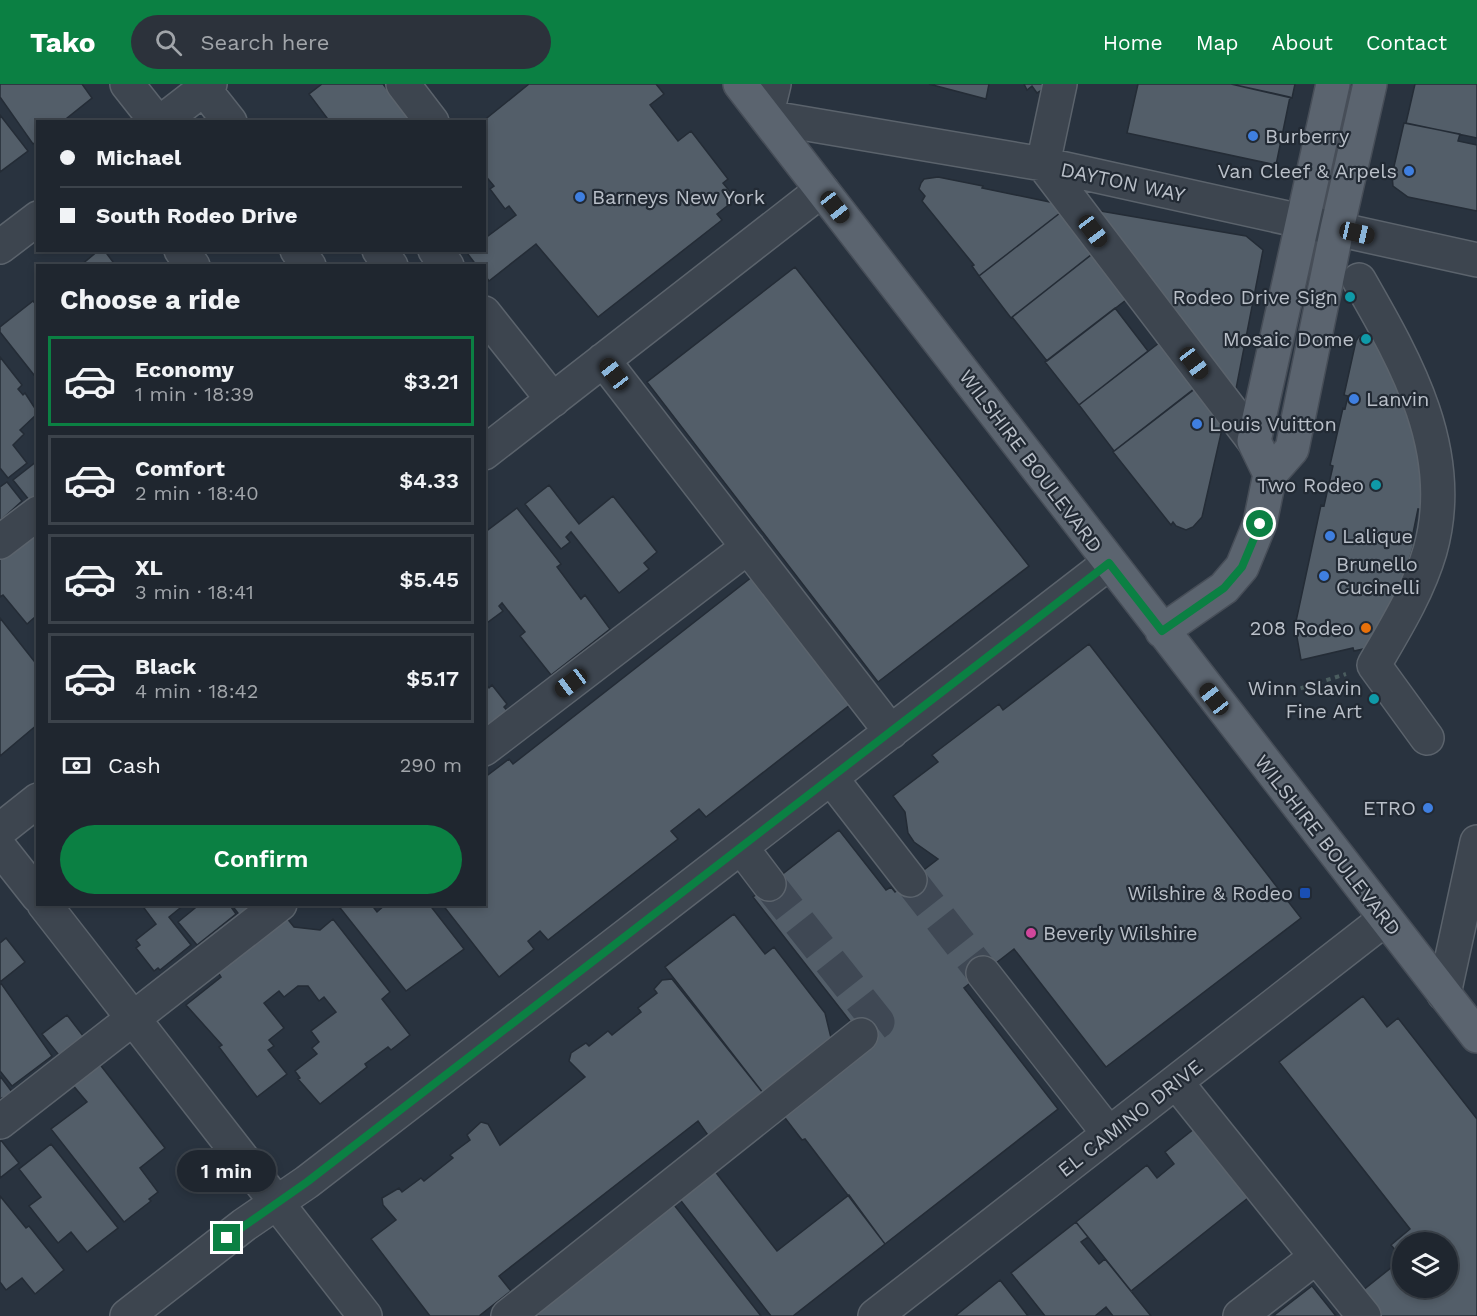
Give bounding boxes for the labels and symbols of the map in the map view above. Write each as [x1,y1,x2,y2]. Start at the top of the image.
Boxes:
place label: Burberry [1265,124,1350,148]
marker: Burberry [1246,129,1260,143]
street label: DAYTON WAY [1059,157,1188,207]
place label: Van Cleef & Arpels [1217,159,1397,183]
marker: Van Cleef & Arpels [1402,164,1416,178]
place label: Barneys New York [592,185,765,209]
car [817,187,853,227]
marker: Barneys New York [573,190,587,204]
car [1075,211,1111,251]
car [1337,220,1377,246]
place label: Rodeo Drive Sign [1173,285,1338,309]
marker: Rodeo Drive Sign [1343,290,1357,304]
place label: Mosaic Dome [1223,327,1354,351]
marker: Mosaic Dome [1359,332,1373,346]
car [1176,343,1212,383]
car [596,354,632,394]
street label: WILSHIRE BOULEVARD [954,365,1108,557]
place label: Lanvin [1366,387,1430,411]
marker: Lanvin [1347,392,1361,406]
place label: Louis Vuitton [1209,412,1337,436]
marker: Louis Vuitton [1190,417,1204,431]
place label: Two Rodeo [1257,473,1364,497]
marker: Two Rodeo [1369,478,1383,492]
route start [1246,510,1273,537]
place label: Lalique [1342,524,1413,548]
marker: Lalique [1323,529,1337,543]
place label: Brunello Cucinelli [1336,552,1420,599]
marker: Brunello Cucinelli [1317,569,1331,583]
place label: 208 Rodeo [1250,616,1354,640]
marker: 208 Rodeo [1359,621,1373,635]
car [551,665,591,701]
place label: Winn Slavin Fine Art [1248,676,1363,723]
car [1196,679,1232,719]
marker: Winn Slavin Fine Art [1367,692,1381,706]
street label: WILSHIRE BOULEVARD [1250,750,1406,940]
place label: ETRO [1363,796,1416,820]
marker: ETRO [1421,801,1435,815]
place label: Wilshire & Rodeo [1128,881,1293,905]
marker: Wilshire & Rodeo [1298,886,1312,900]
place label: Beverly Wilshire [1043,921,1197,945]
marker: Beverly Wilshire [1024,926,1038,940]
street label: EL CAMINO DRIVE [1053,1054,1207,1182]
callout: 1 min [178,1151,276,1193]
route end [213,1224,240,1251]

